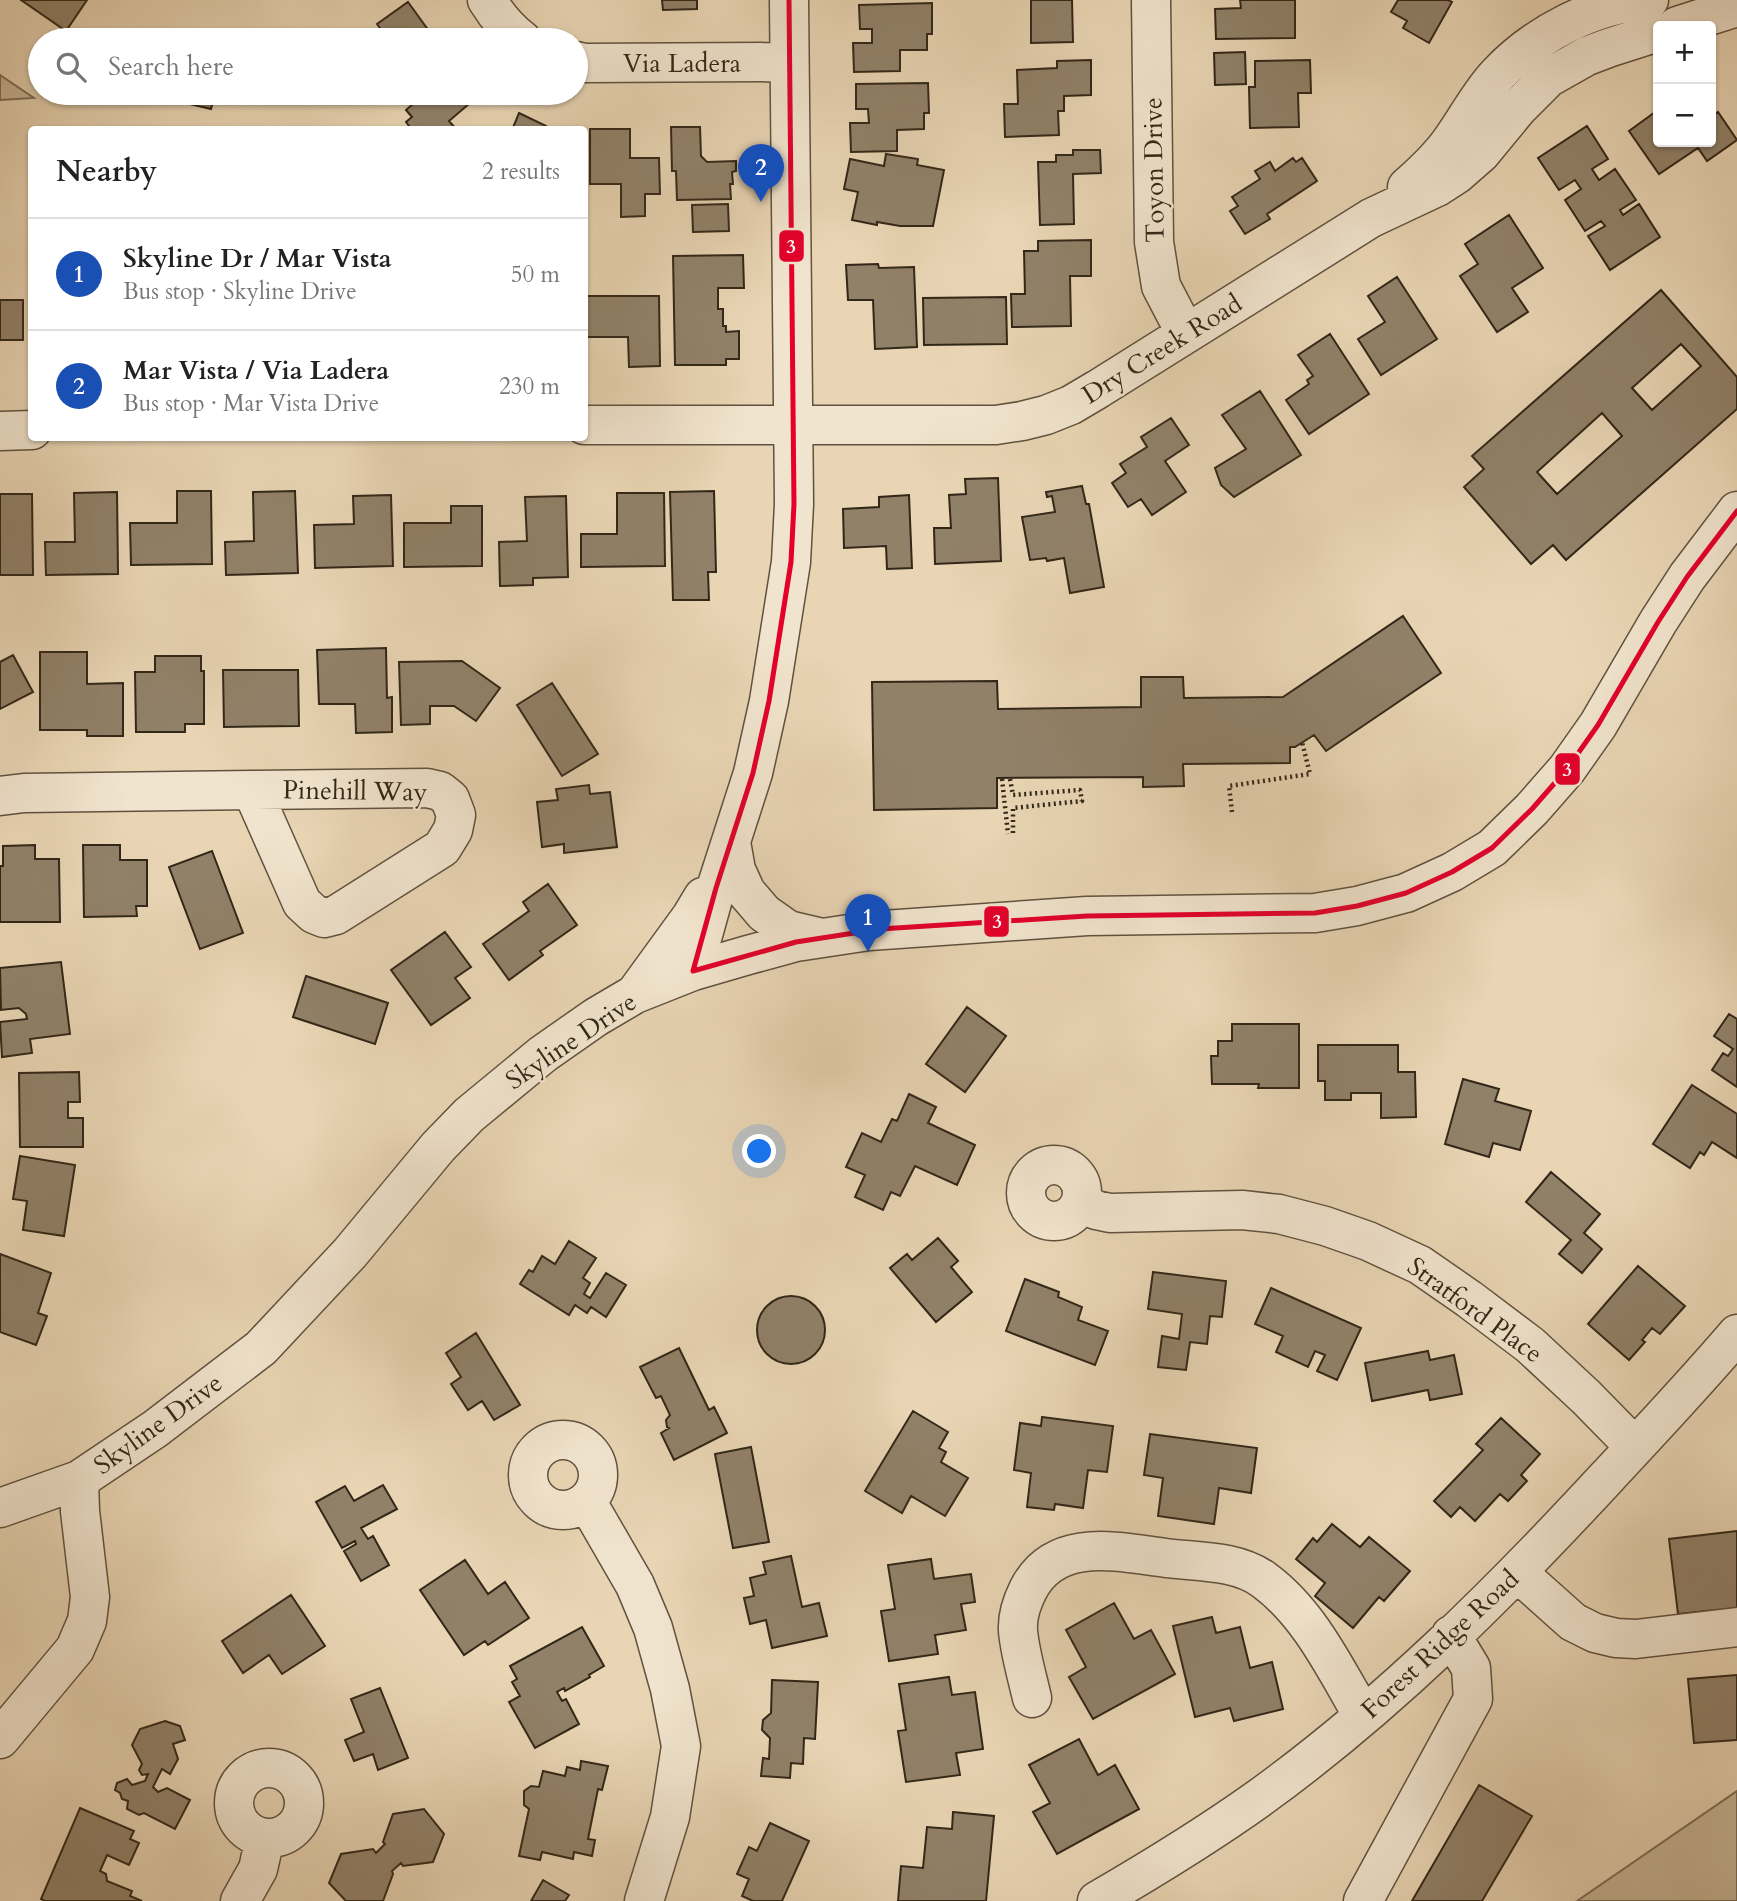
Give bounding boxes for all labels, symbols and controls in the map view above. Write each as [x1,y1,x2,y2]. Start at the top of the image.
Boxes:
map controls [1653,21,1716,147]
button: + [1653,21,1716,84]
search box [28,28,588,105]
street label: Via Ladera [623,46,741,81]
icon: search [52,48,90,86]
text: Search here [108,49,234,84]
button: − [1653,84,1716,147]
street label: Toyon Drive [1135,97,1173,243]
pin: 2 [738,144,784,202]
text: Nearby [56,151,157,192]
text: 2 results [482,156,560,187]
line badge: 3 [778,229,805,263]
text: 3 [786,234,796,260]
text: Skyline Dr / Mar Vista [123,241,392,276]
text: 1 [73,259,85,290]
text: 50 m [511,259,560,290]
text: Bus stop · Skyline Drive [123,276,357,307]
street label: Dry Creek Road [1075,286,1249,412]
text: Mar Vista / Via Ladera [123,353,389,388]
text: 2 [73,371,85,402]
text: 230 m [499,371,560,402]
text: Bus stop · Mar Vista Drive [123,388,379,419]
line badge: 3 [1554,752,1581,786]
text: 3 [1562,757,1572,783]
street label: Pinehill Way [282,772,428,810]
pin: 1 [845,894,891,952]
line badge: 3 [983,905,1010,938]
text: 3 [992,909,1002,935]
street label: Skyline Drive [499,984,643,1098]
your location [742,1134,776,1168]
street label: Stratford Place [1400,1249,1550,1371]
street label: Skyline Drive [87,1365,229,1483]
street label: Forest Ridge Road [1354,1562,1527,1726]

